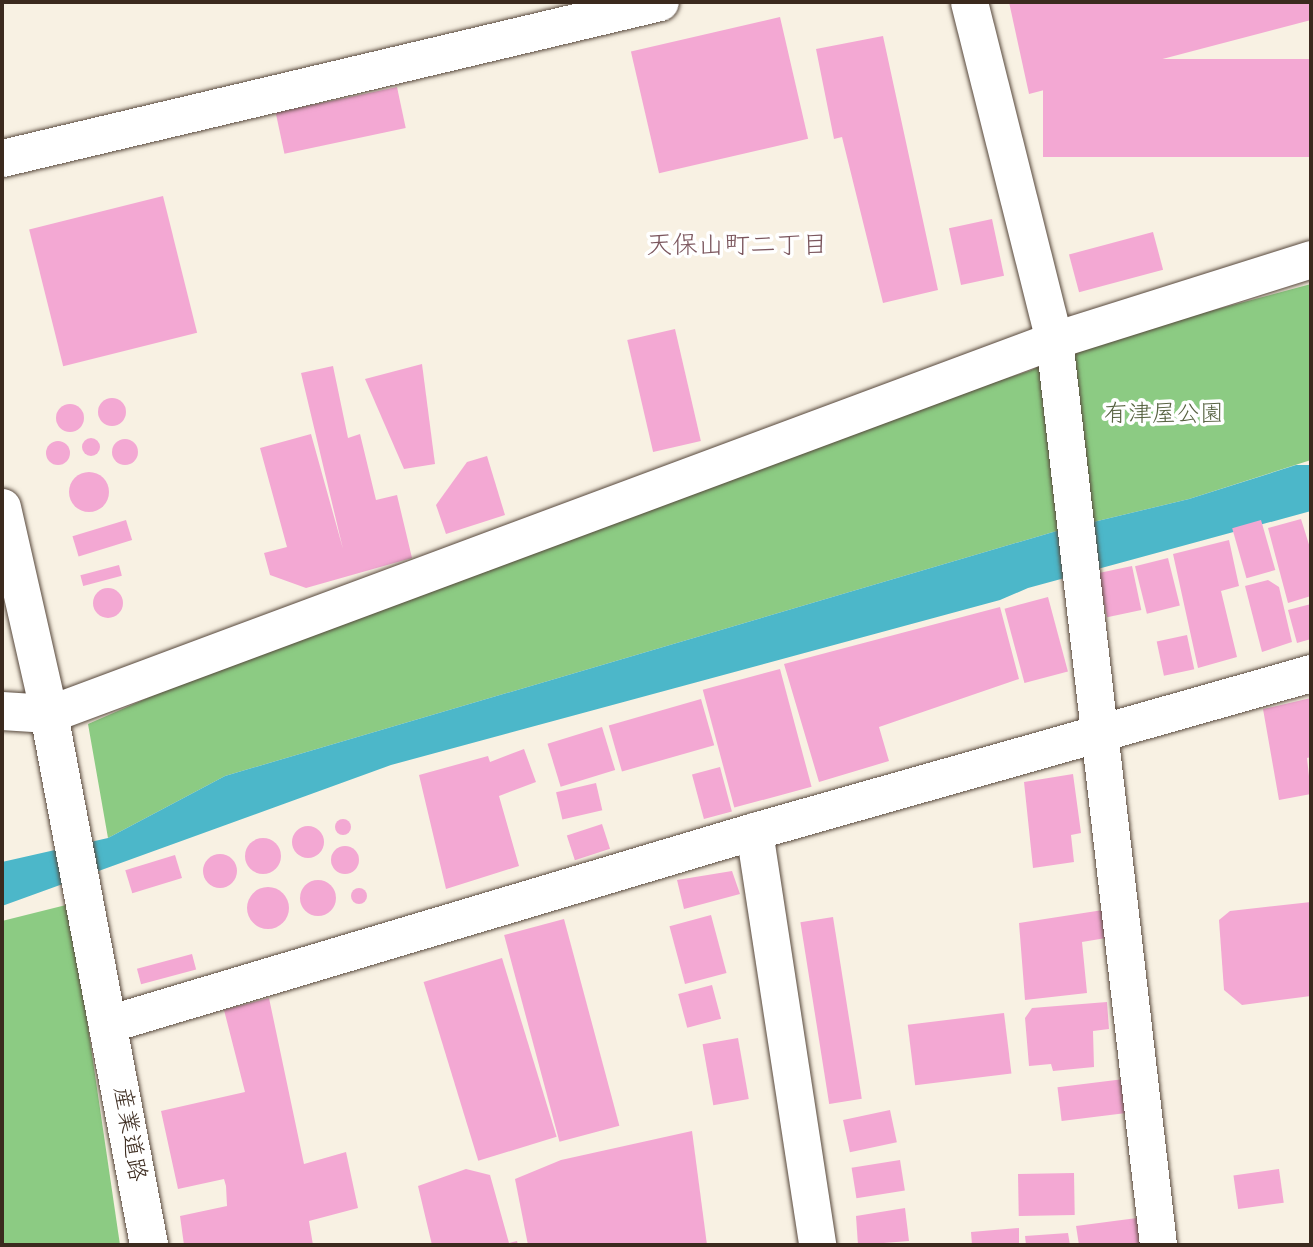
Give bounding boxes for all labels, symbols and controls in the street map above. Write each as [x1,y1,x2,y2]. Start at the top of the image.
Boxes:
district label: 天保山町二丁目 [646,229,828,261]
park label: 有津屋公園 [1104,400,1224,428]
street label: 産業道路 [107,1084,153,1184]

